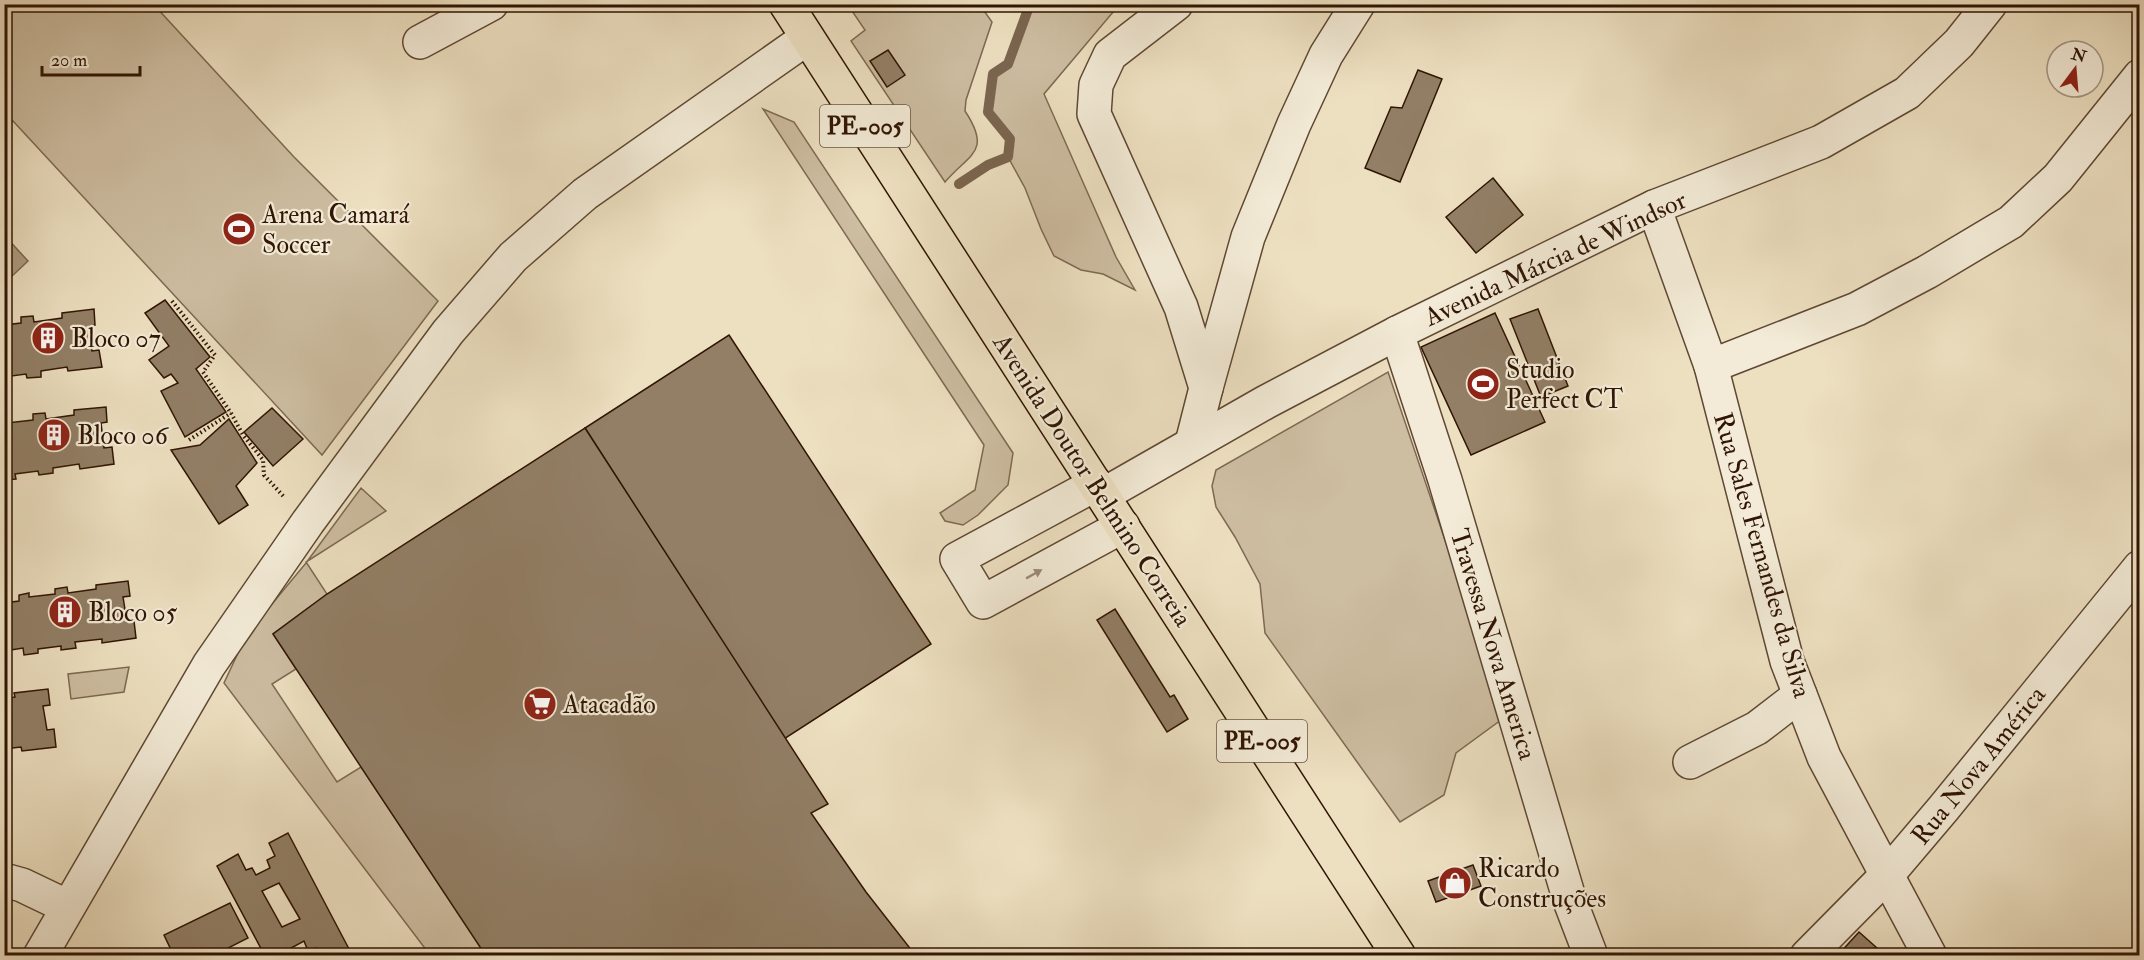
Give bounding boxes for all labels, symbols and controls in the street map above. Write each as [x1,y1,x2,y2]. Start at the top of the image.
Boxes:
scale bar [42,39,140,77]
north arrow [2045,39,2105,99]
text: N [2068,44,2089,67]
text: 20 m [51,49,87,72]
road number: PE-005 [820,105,910,147]
street label: Avenida Márcia de Windsor [1418,184,1692,334]
place label: Arena Camará Soccer [261,199,410,261]
sports icon: Arena Camará Soccer [221,211,257,247]
building icon: Bloco 07 [30,320,66,356]
place label: Bloco 07 [71,323,161,355]
street label: Avenida Doutor Belmino Correia [985,327,1199,633]
place label: Studio Perfect CT [1506,354,1623,416]
sports icon: Studio Perfect CT [1465,366,1501,402]
street label: Rua Sales Fernandes da Silva [1706,409,1818,702]
building icon: Bloco 06 [36,417,72,453]
place label: Bloco 06 [77,420,170,452]
street label: Travessa Nova America [1443,525,1543,764]
one-way arrow [1026,569,1043,579]
building icon: Bloco 05 [47,594,83,630]
place label: Bloco 05 [88,597,178,629]
street label: Rua Nova América [1905,679,2053,852]
supermarket icon: Atacadão [522,686,558,722]
place label: Atacadão [562,689,656,721]
road number: PE-005 [1217,720,1307,762]
place label: Ricardo Construções [1478,853,1606,915]
shop icon: Ricardo Construções [1437,865,1473,901]

